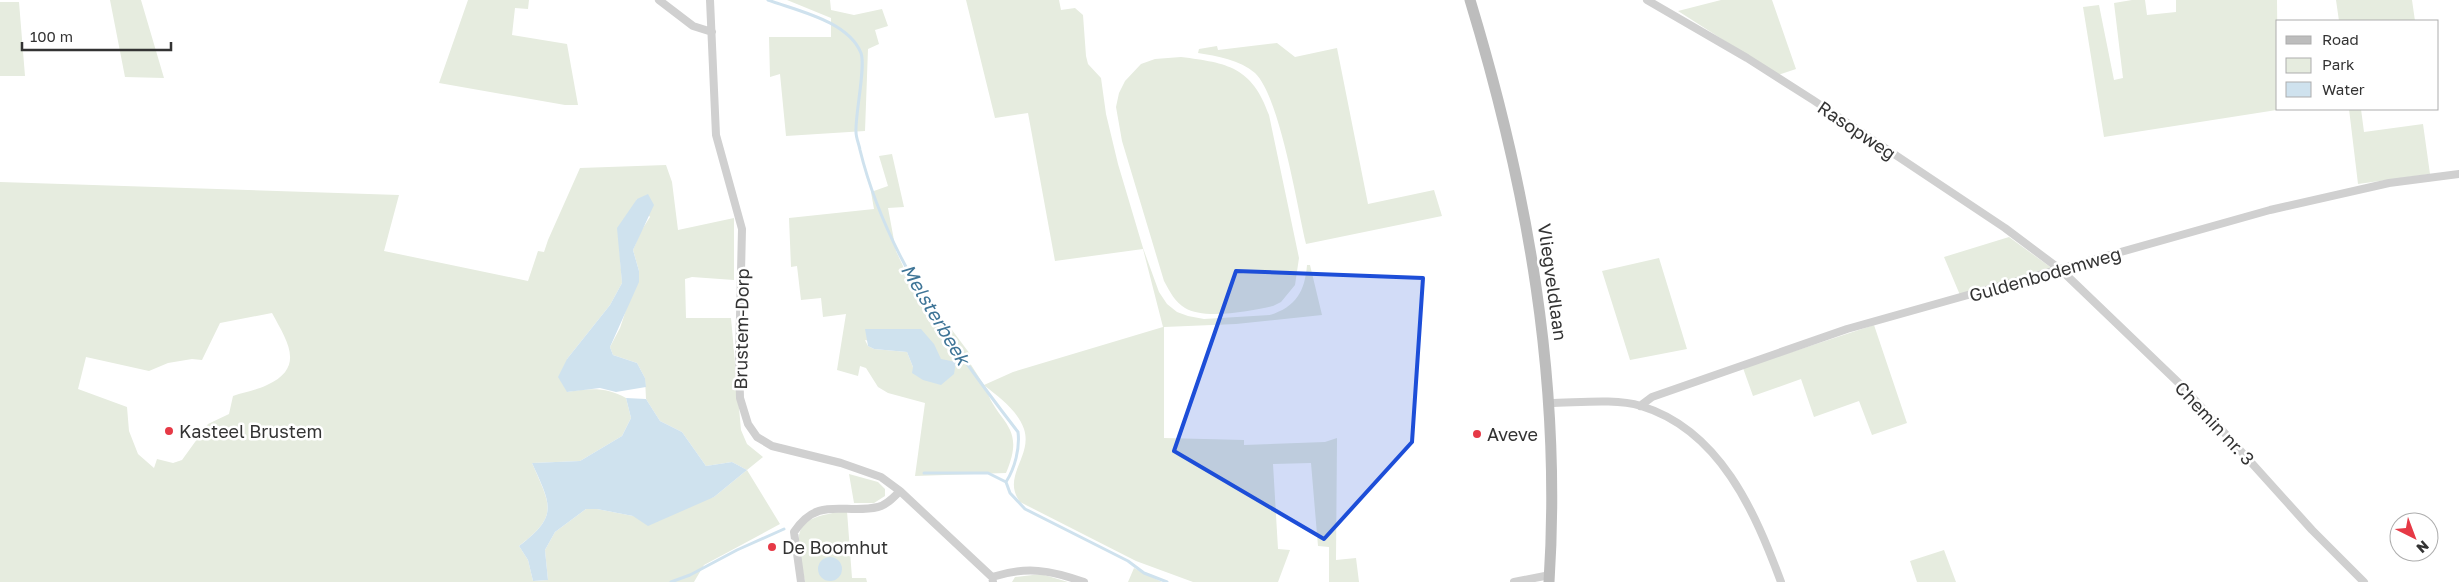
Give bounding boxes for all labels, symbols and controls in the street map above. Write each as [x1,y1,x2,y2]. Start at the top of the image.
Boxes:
scale bar [22,20,171,52]
legend [2276,20,2439,110]
text: 100 m [30,27,73,45]
text: Road [2322,30,2359,48]
text: Park [2322,55,2355,73]
text: Water [2322,80,2365,98]
street label: Rasopweg [1814,96,1900,164]
street label: Vliegveldlaan [1534,222,1572,342]
street label: Guldenbodemweg [1967,242,2123,306]
water label: Melsterbeek [897,259,976,371]
street label: Brustem-Dorp [729,268,753,390]
street label: Chemin nr. 3 [2171,377,2259,469]
place label: Kasteel Brustem [179,420,322,442]
place label: Aveve [1487,423,1538,445]
marker: Kasteel Brustem [163,425,175,437]
marker: Aveve [1471,428,1483,440]
north arrow [2389,512,2439,562]
place label: De Boomhut [782,536,888,558]
text: N [2413,537,2433,557]
marker: De Boomhut [766,541,778,553]

